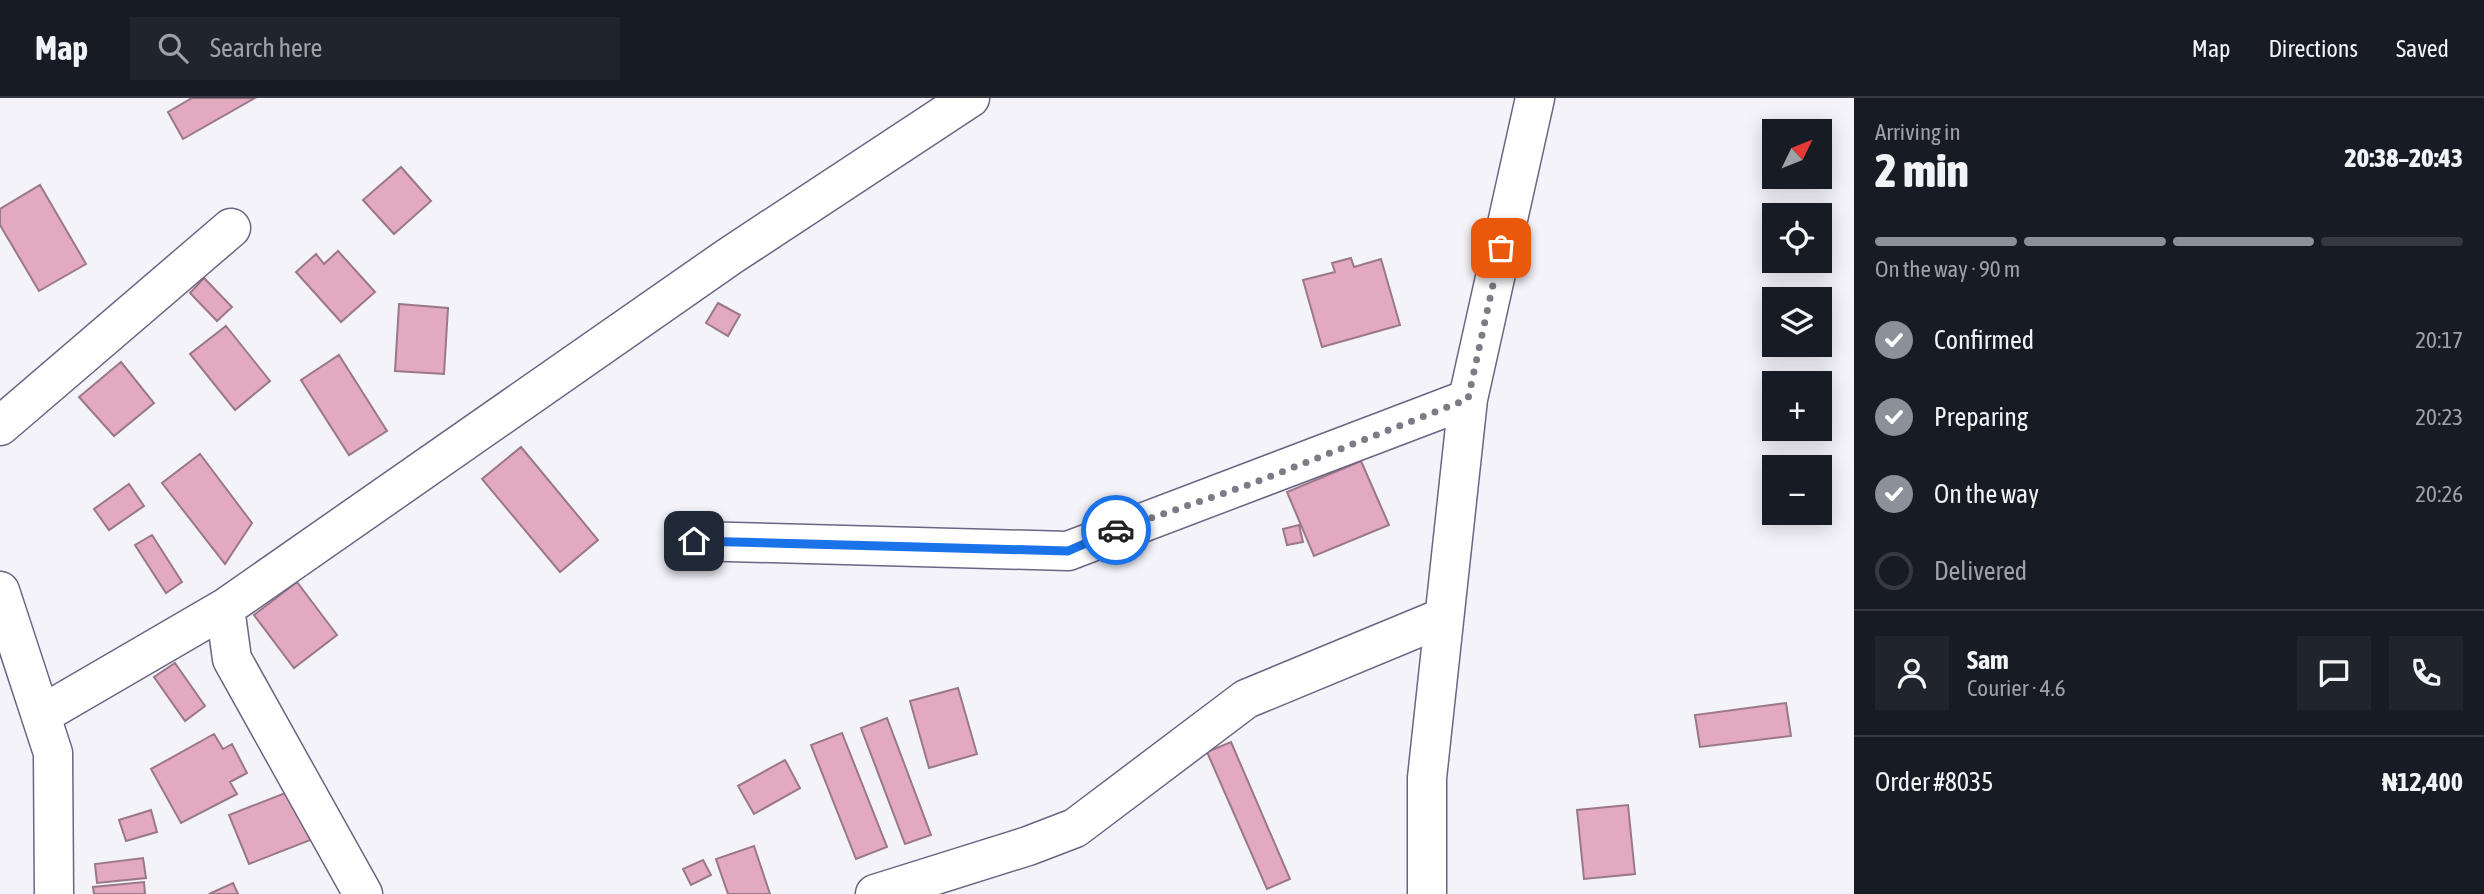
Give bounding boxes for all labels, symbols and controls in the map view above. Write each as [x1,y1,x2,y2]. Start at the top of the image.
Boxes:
search box [130,17,620,80]
text: Map [35,29,88,67]
icon: search [154,29,192,67]
text: Search here [210,33,322,63]
text: Map [2192,35,2230,62]
text: Directions [2268,35,2358,62]
text: Saved [2396,35,2449,62]
north arrow [1762,119,1832,189]
map controls [1762,119,1832,525]
text: Arriving in [1875,119,1961,145]
text: 20:38–20:43 [2345,143,2463,173]
text: 2 min [1875,144,1969,197]
button: locate [1762,203,1832,273]
pin [1471,218,1531,278]
icon: bag [1482,229,1520,267]
text: On the way · 90 m [1875,256,2020,282]
button: layers [1762,287,1832,357]
icon: check [1875,321,1913,359]
text: Confirmed [1934,325,2034,355]
text: 20:17 [2415,327,2463,353]
button: + [1762,371,1832,441]
icon: check [1875,398,1913,436]
text: Preparing [1934,402,2028,432]
text: 20:23 [2415,404,2463,430]
button: − [1762,455,1832,525]
icon: check [1875,475,1913,513]
text: On the way [1934,479,2039,509]
text: 20:26 [2415,481,2463,507]
courier [1081,495,1151,565]
pin [664,511,724,571]
icon: car [1097,511,1135,549]
icon: home [675,522,713,560]
text: Delivered [1934,556,2027,586]
button: person [1875,636,1949,710]
button: chat [2297,636,2371,710]
button: phone [2389,636,2463,710]
text: Sam [1967,645,2009,675]
text: Courier · 4.6 [1967,675,2066,701]
text: Order #8035 [1875,767,1994,797]
text: ₦12,400 [2382,767,2463,797]

